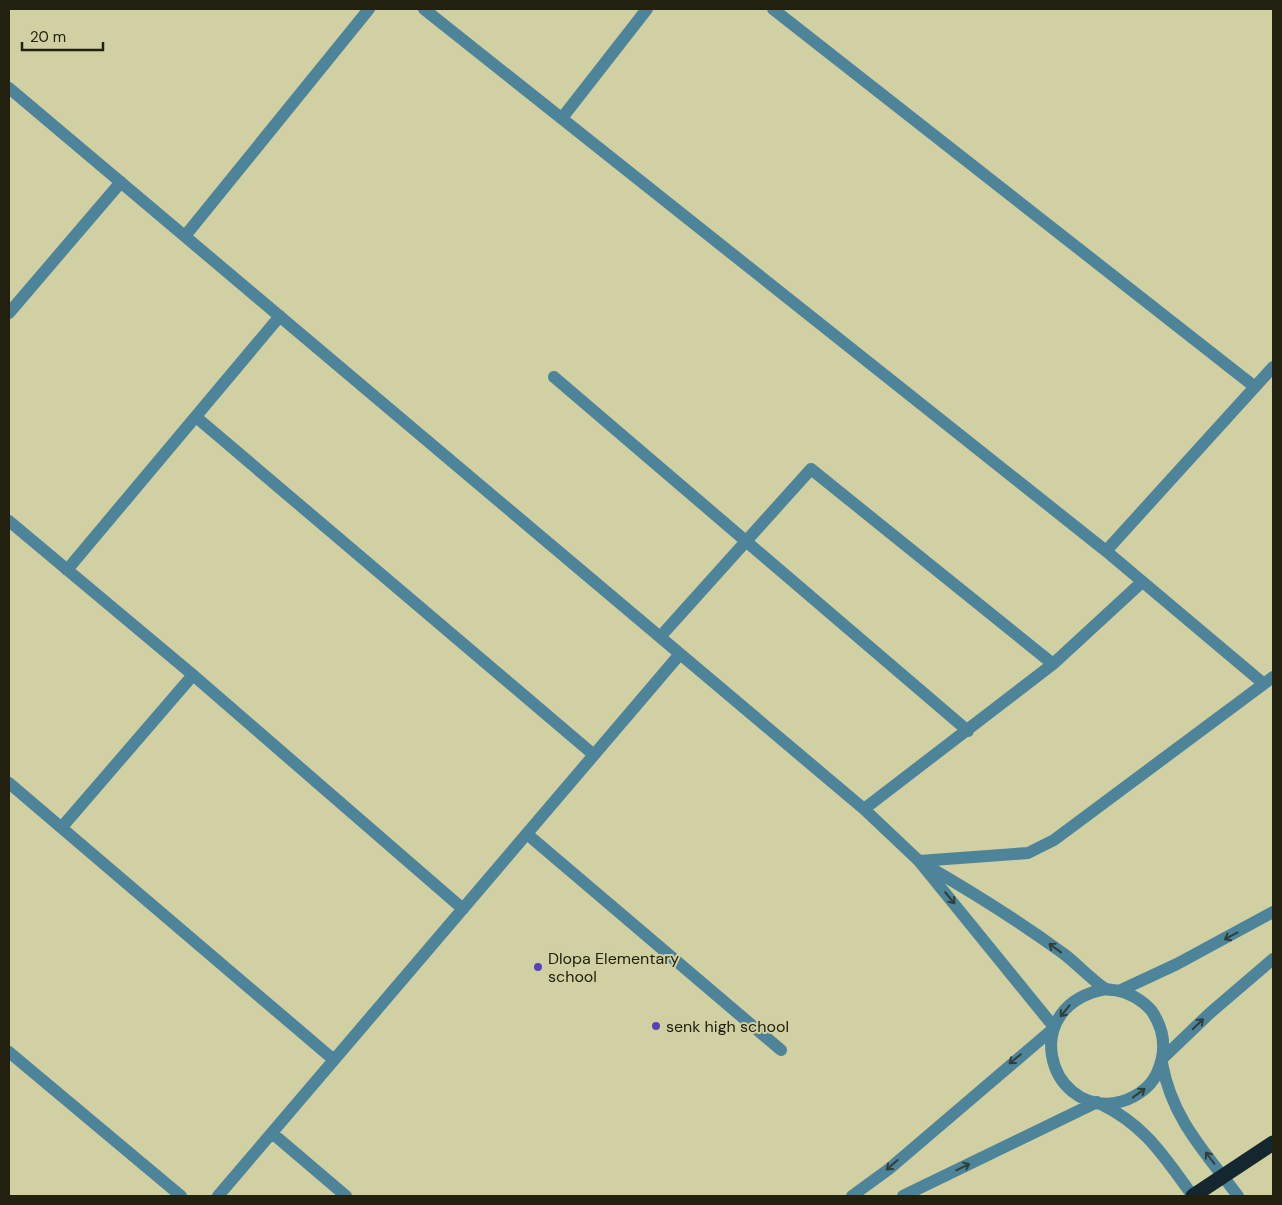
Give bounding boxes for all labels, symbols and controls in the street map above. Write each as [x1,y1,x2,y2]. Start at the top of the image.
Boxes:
scale bar [22,20,104,52]
text: 20 m [30,27,66,47]
one-way arrow [945,891,956,904]
one-way arrow [1224,932,1239,941]
one-way arrow [1048,943,1062,953]
place label: Dlopa Elementary school [548,948,679,987]
marker: Dlopa Elementary school [532,961,544,973]
one-way arrow [1059,1004,1070,1017]
place label: senk high school [666,1016,789,1037]
one-way arrow [1192,1018,1204,1030]
marker: senk high school [650,1020,662,1032]
one-way arrow [1009,1054,1022,1065]
one-way arrow [1132,1088,1146,1098]
one-way arrow [1204,1152,1215,1165]
one-way arrow [886,1160,899,1171]
one-way arrow [955,1162,970,1171]

